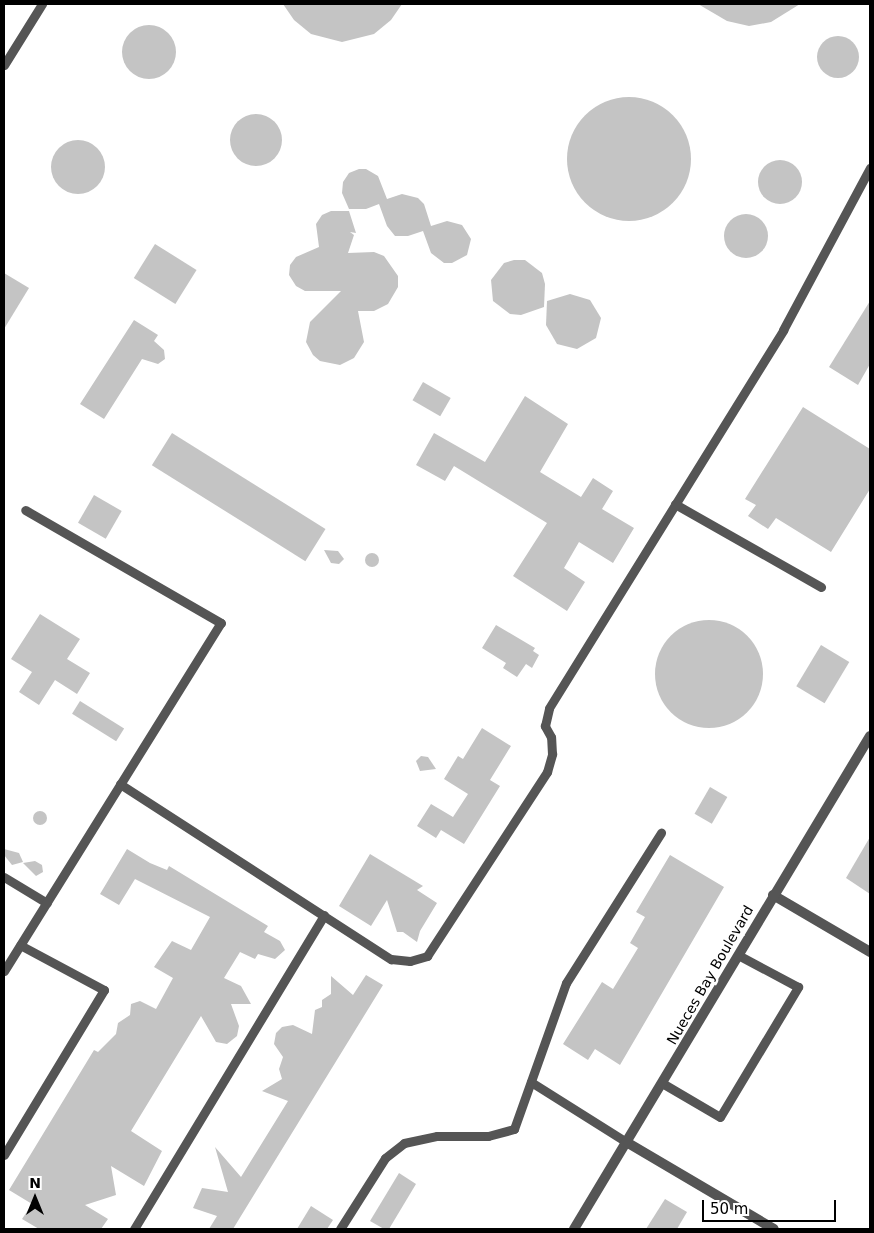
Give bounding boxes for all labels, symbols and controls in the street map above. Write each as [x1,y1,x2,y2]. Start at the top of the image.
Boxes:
street label: Nueces Bay Boulevard [663,902,757,1048]
north arrow [10,1173,60,1223]
text: N [29,1175,41,1191]
scale bar [704,1190,838,1222]
text: 50 m [710,1200,748,1218]

